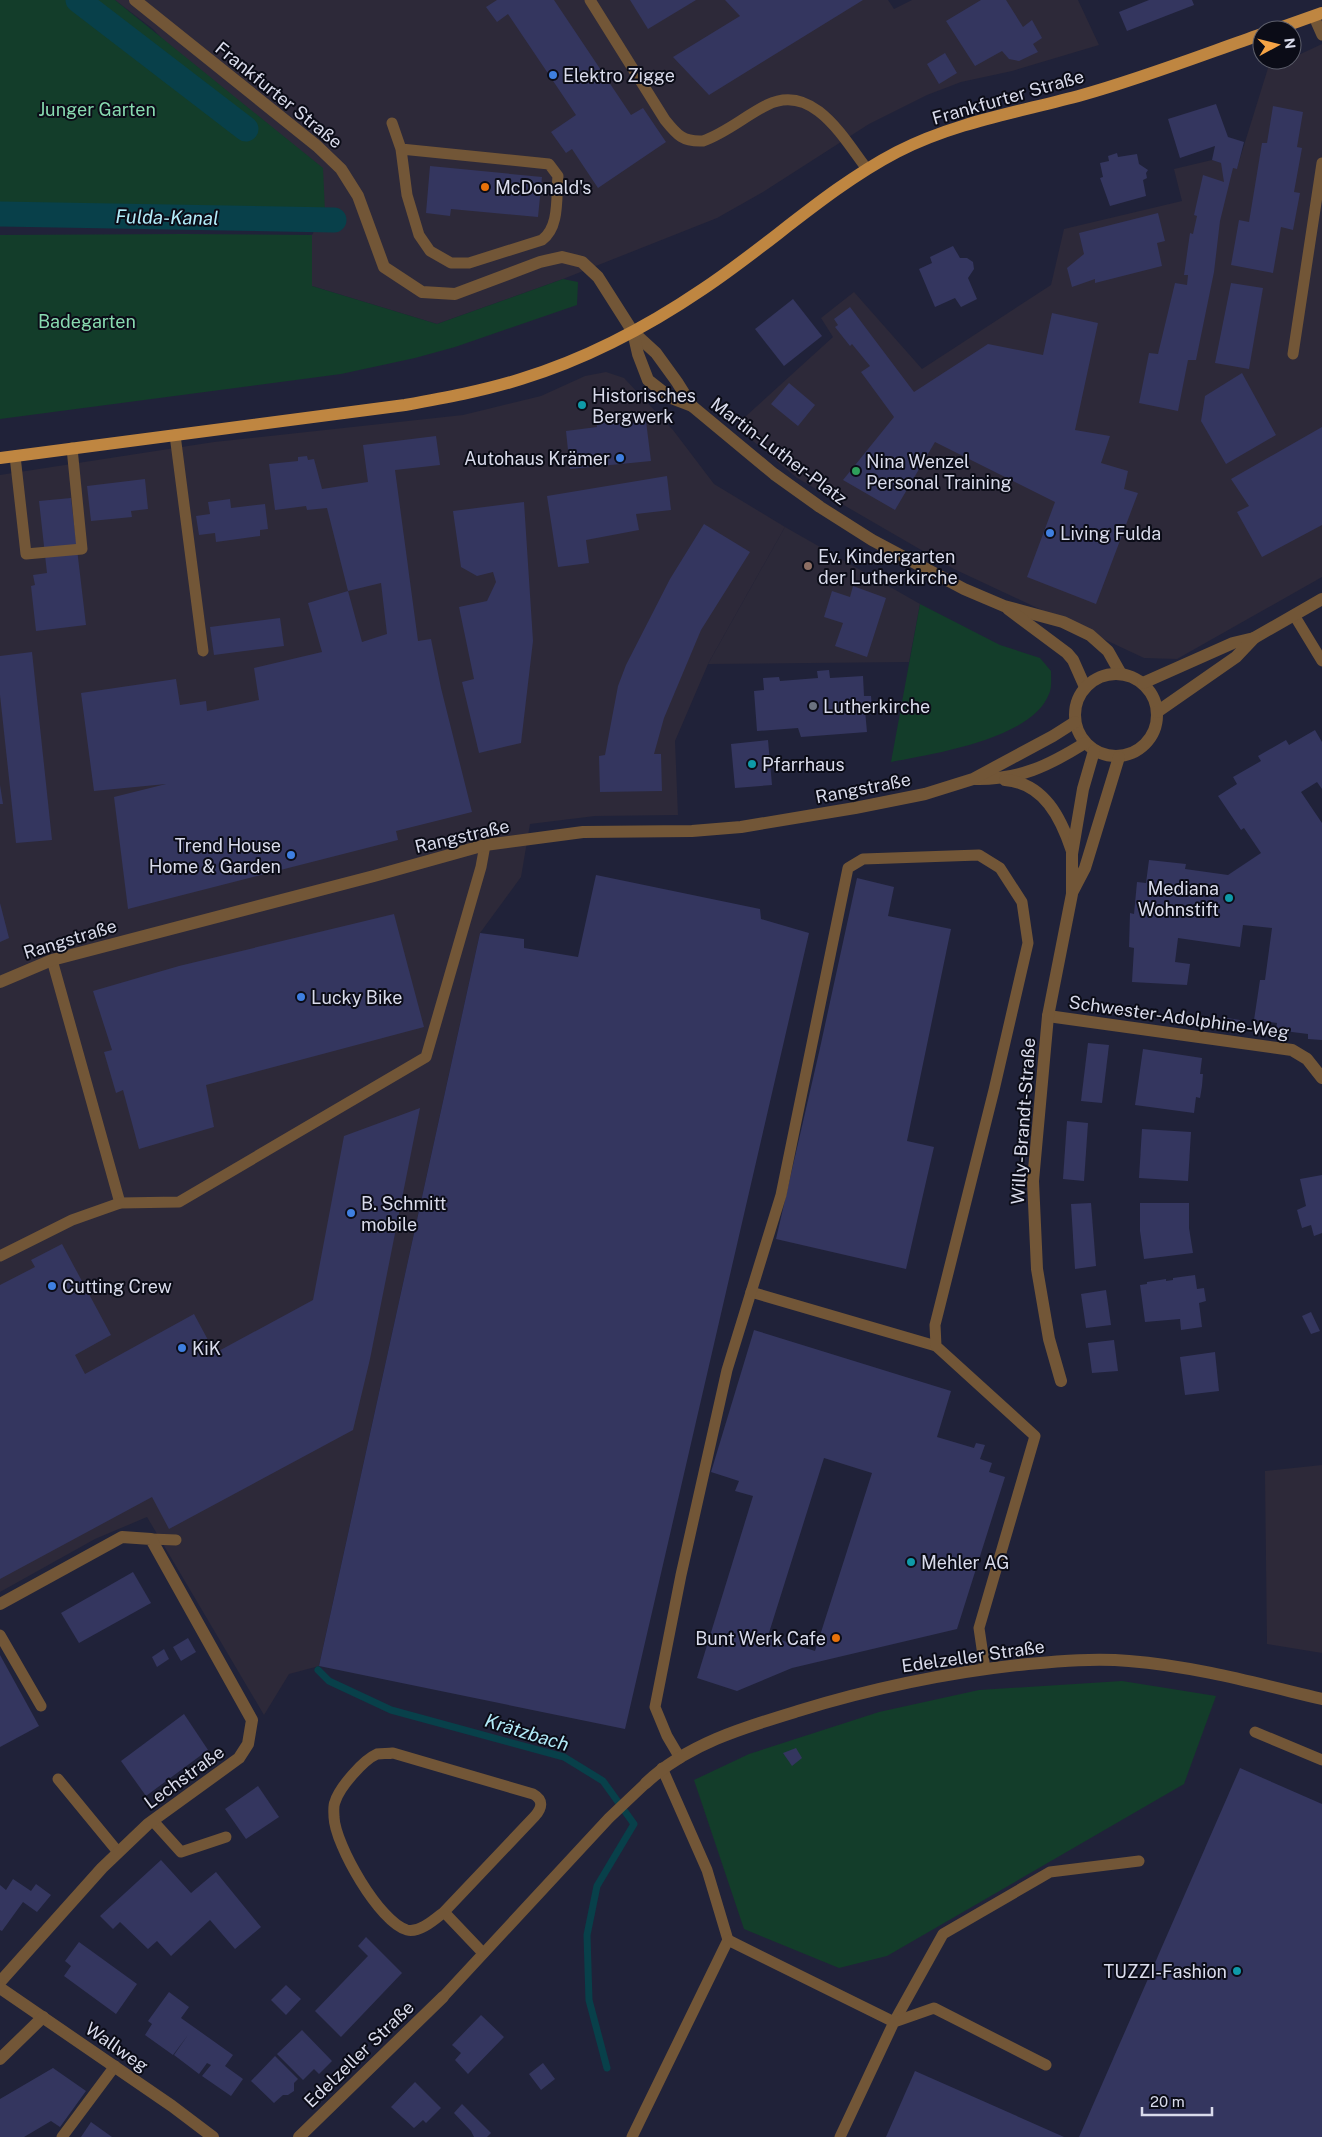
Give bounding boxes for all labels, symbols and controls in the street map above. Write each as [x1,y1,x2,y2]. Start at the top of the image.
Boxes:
north arrow [1252,20,1302,70]
street label: Frankfurter Straße [211,37,347,153]
text: N [1281,37,1299,50]
place label: Elektro Zigge [563,65,675,86]
street label: Frankfurter Straße [930,65,1086,129]
marker: Elektro Zigge [547,69,559,81]
park label: Junger Garten [38,99,156,120]
place label: McDonald's [495,177,591,198]
marker: McDonald's [479,181,491,193]
water label: Fulda-Kanal [115,205,219,229]
park label: Badegarten [38,311,136,332]
place label: Historisches Bergwerk [592,385,696,427]
street label: Martin-Luther-Platz [707,393,851,509]
marker: Historisches Bergwerk [576,399,588,411]
place label: Autohaus Krämer [464,448,610,469]
place label: Nina Wenzel Personal Training [866,451,1012,493]
marker: Autohaus Krämer [614,452,626,464]
marker: Nina Wenzel Personal Training [850,465,862,477]
place label: Living Fulda [1060,523,1161,544]
marker: Living Fulda [1044,527,1056,539]
place label: Ev. Kindergarten der Lutherkirche [818,546,958,588]
marker: Ev. Kindergarten der Lutherkirche [802,560,814,572]
place label: Lutherkirche [823,696,930,717]
marker: Lutherkirche [807,700,819,712]
place label: Pfarrhaus [762,754,845,775]
marker: Pfarrhaus [746,758,758,770]
street label: Rangstraße [814,768,912,808]
street label: Rangstraße [413,815,511,857]
place label: Trend House Home & Garden [149,835,281,877]
marker: Trend House Home & Garden [285,849,297,861]
place label: Mediana Wohnstift [1138,878,1219,920]
marker: Mediana Wohnstift [1223,892,1235,904]
street label: Rangstraße [21,915,119,963]
place label: Lucky Bike [311,987,402,1008]
marker: Lucky Bike [295,991,307,1003]
street label: Schwester-Adolphine-Weg [1067,991,1291,1043]
street label: Willy-Brandt-Straße [1007,1037,1039,1205]
place label: B. Schmitt mobile [361,1193,447,1235]
marker: B. Schmitt mobile [345,1207,357,1219]
place label: Cutting Crew [62,1276,172,1297]
marker: Cutting Crew [46,1280,58,1292]
place label: KiK [192,1338,221,1359]
marker: KiK [176,1342,188,1354]
place label: Mehler AG [921,1552,1009,1573]
marker: Mehler AG [905,1556,917,1568]
place label: Bunt Werk Cafe [695,1628,826,1649]
marker: Bunt Werk Cafe [830,1632,842,1644]
street label: Edelzeller Straße [900,1636,1046,1676]
water label: Krätzbach [482,1709,572,1755]
street label: Lechstraße [140,1741,228,1813]
place label: TUZZI-Fashion [1104,1961,1227,1982]
marker: TUZZI-Fashion [1231,1965,1243,1977]
street label: Edelzeller Straße [300,1996,418,2112]
street label: Wallweg [82,2018,152,2076]
scale bar [1142,2084,1212,2116]
text: 20 m [1150,2093,1185,2110]

